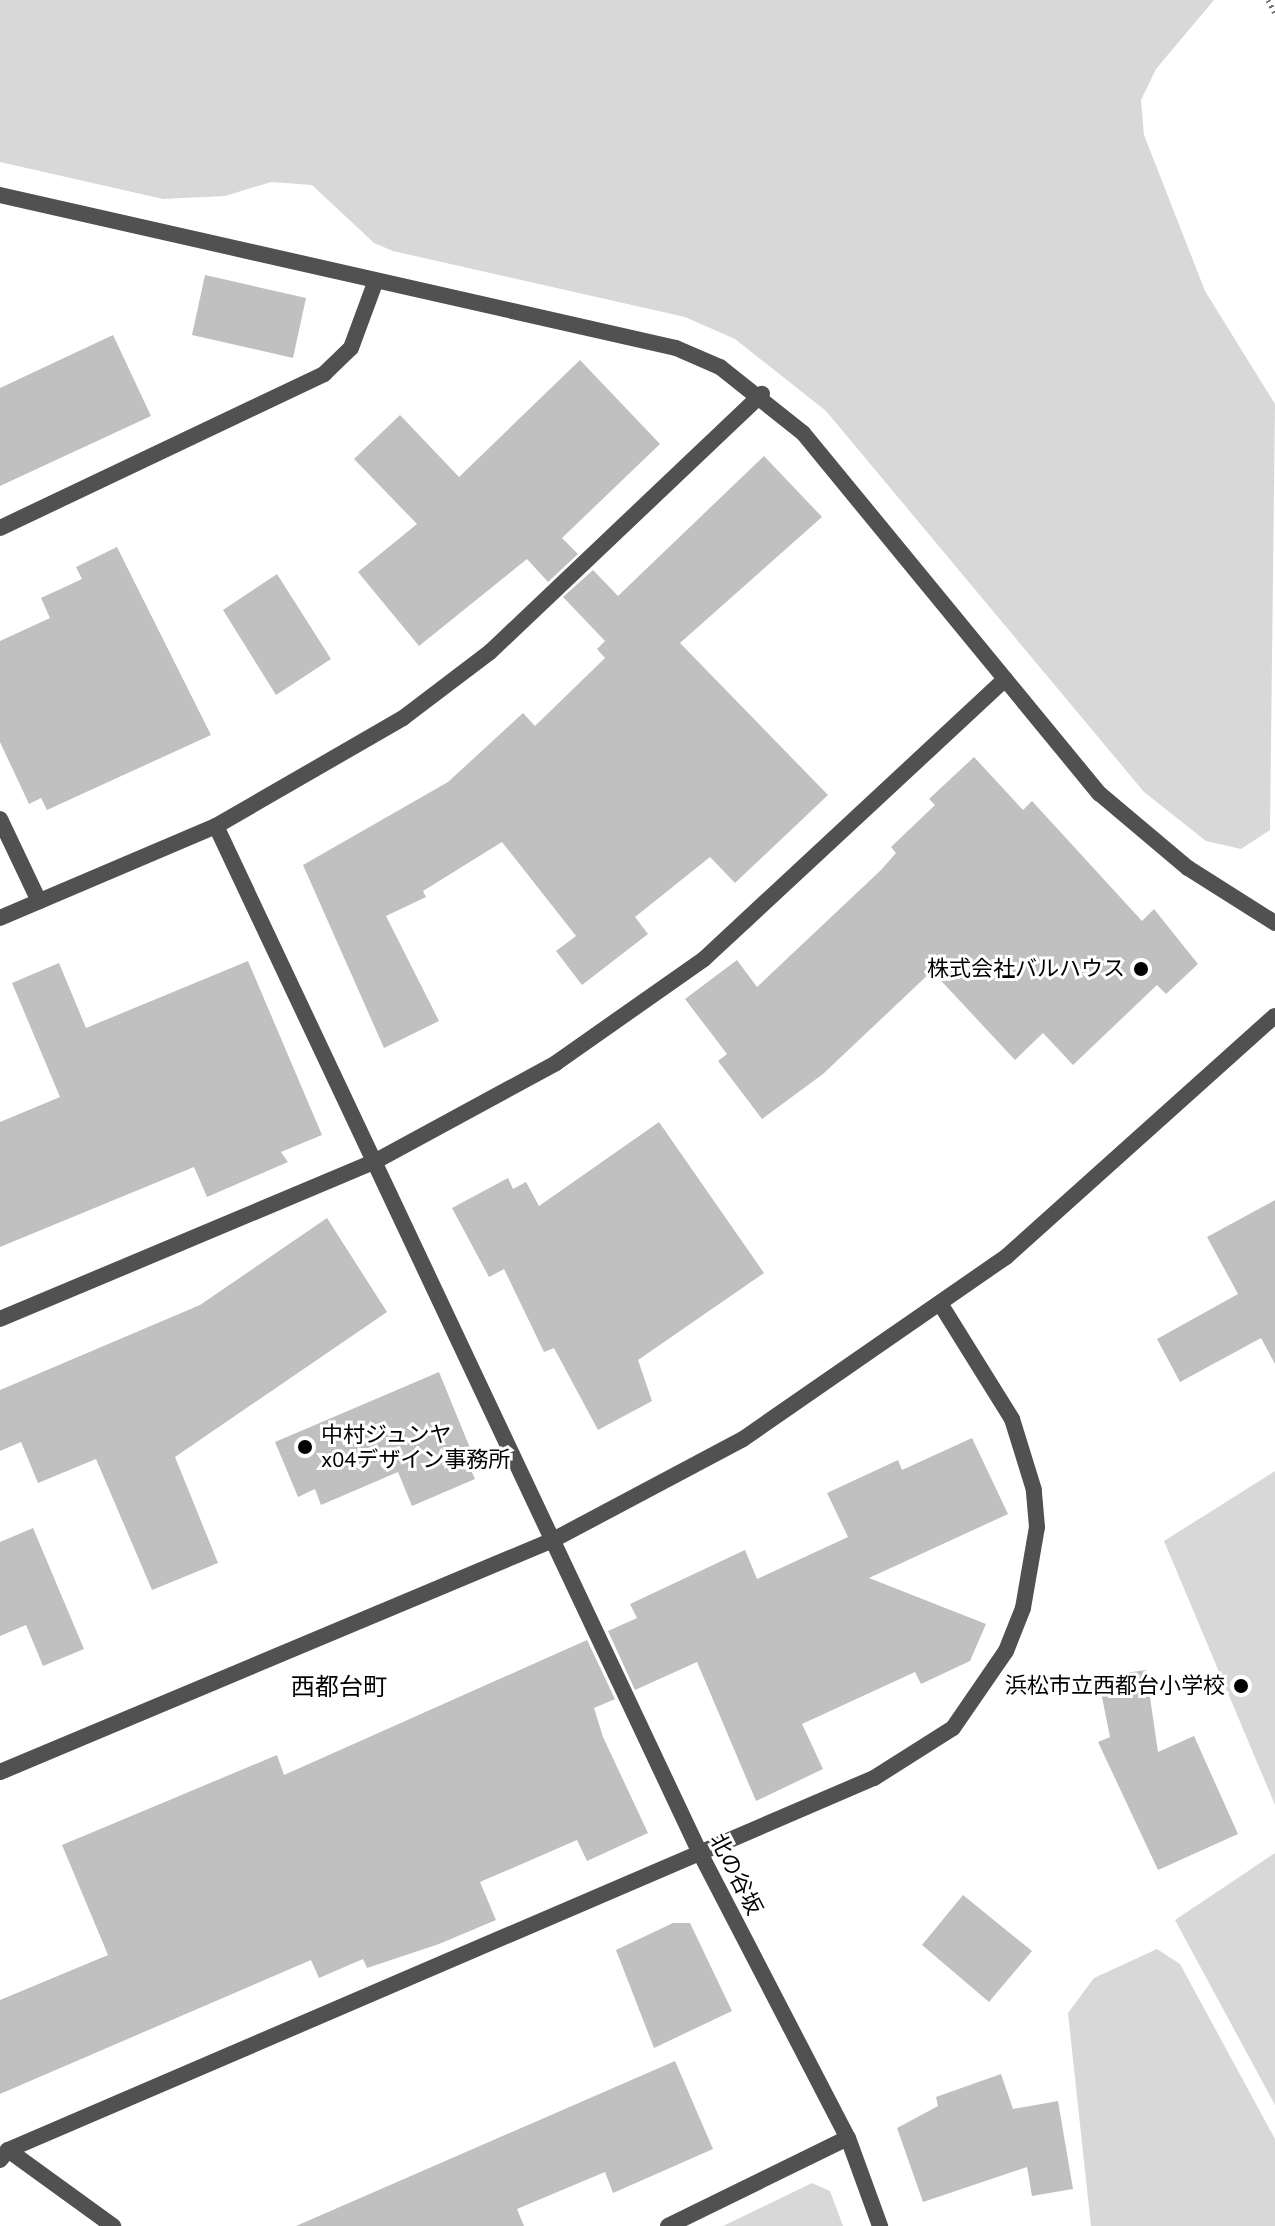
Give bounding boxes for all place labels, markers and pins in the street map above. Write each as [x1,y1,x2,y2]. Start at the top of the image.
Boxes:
place label: 株式会社バルハウス [927,956,1125,982]
marker: 株式会社バルハウス [1132,960,1150,978]
place label: 中村ジュンヤ x04デザイン事務所 [321,1421,510,1472]
marker: 中村ジュンヤ x04デザイン事務所 [296,1438,314,1456]
place label: 浜松市立西都台小学校 [1005,1673,1225,1699]
marker: 浜松市立西都台小学校 [1232,1677,1250,1695]

